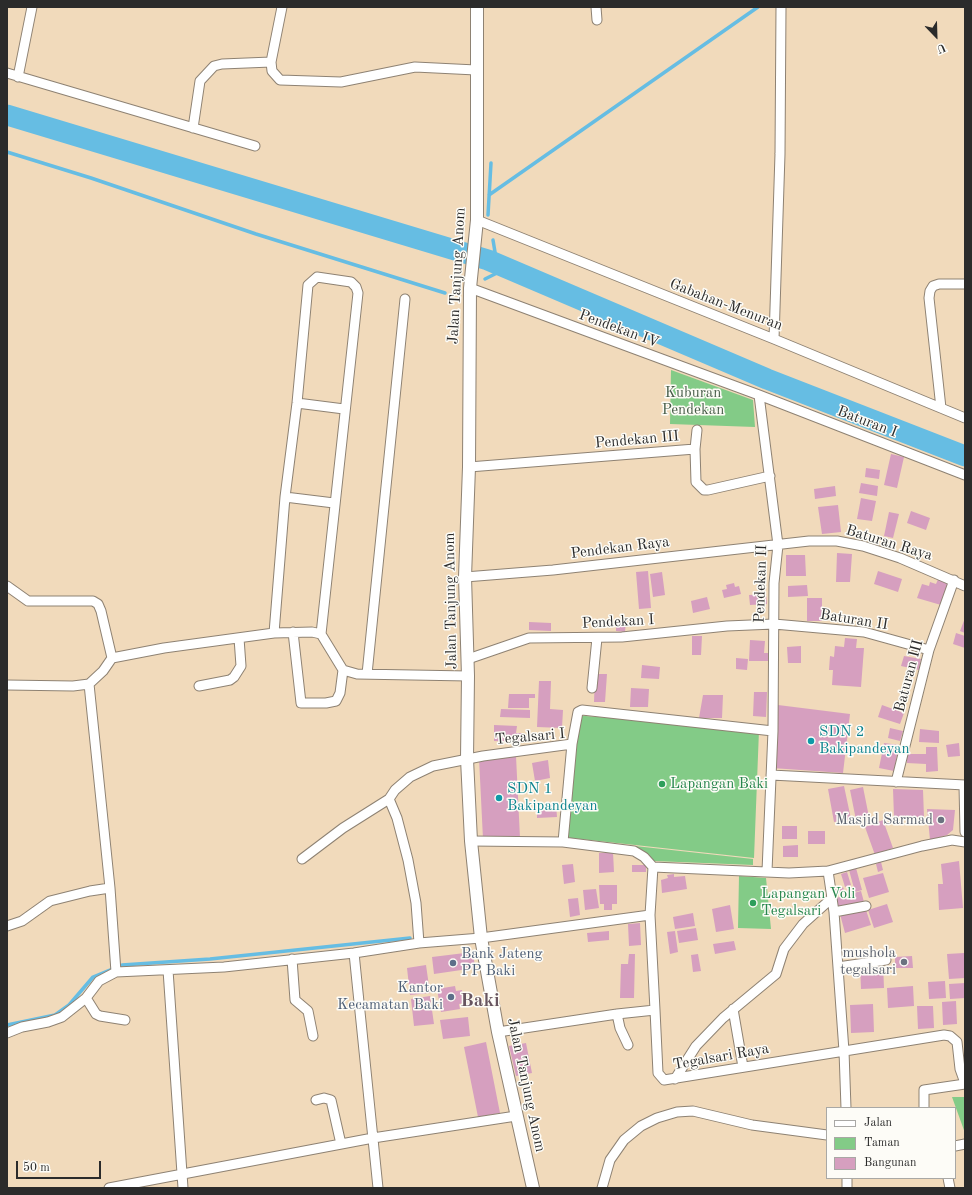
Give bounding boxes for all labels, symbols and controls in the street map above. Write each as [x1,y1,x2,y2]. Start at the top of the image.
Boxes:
north arrow [916,16,956,56]
text: U [935,41,947,54]
street label: Jalan Tanjung Anom [444,207,470,345]
street label: Gabahan-Menuran [667,275,785,335]
street label: Pendekan IV [576,306,662,352]
park label: Kuburan Pendekan [662,384,724,419]
street label: Baturan I [834,402,900,442]
street label: Pendekan III [594,427,680,453]
street label: Baturan Raya [843,521,935,565]
street label: Jalan Tanjung Anom [441,532,461,670]
street label: Pendekan Raya [570,533,670,563]
street label: Pendekan II [751,544,771,624]
street label: Baturan II [819,606,889,634]
street label: Pendekan I [581,611,655,633]
street label: Baturan III [891,638,927,714]
place label: SDN 2 Bakipandeyan [819,723,910,758]
street label: Tegalsari I [494,725,566,749]
marker: SDN 2 Bakipandeyan [806,736,816,746]
place label: Lapangan Baki [670,775,768,793]
marker: Lapangan Baki [657,779,667,789]
place label: SDN 1 Bakipandeyan [507,780,598,815]
marker: SDN 1 Bakipandeyan [494,793,504,803]
place label: Masjid Sarmad [836,811,933,829]
marker: Masjid Sarmad [936,815,946,825]
place label: Lapangan Voli Tegalsari [761,885,855,920]
marker: Lapangan Voli Tegalsari [748,898,758,908]
place label: mushola tegalsari [840,944,896,979]
place label: Bank Jateng PP Baki [461,945,543,980]
marker: mushola tegalsari [899,957,909,967]
marker: Bank Jateng PP Baki [448,958,458,968]
place label: Kantor Kecamatan Baki [337,979,443,1014]
district label: Baki [460,990,500,1012]
marker: Kantor Kecamatan Baki [446,992,456,1002]
street label: Jalan Tanjung Anom [503,1016,549,1154]
street label: Tegalsari Raya [672,1040,770,1074]
legend [826,1107,956,1179]
text: Jalan [864,1117,892,1129]
text: Taman [864,1137,900,1149]
scale bar [18,1153,103,1179]
text: Bangunan [864,1157,916,1169]
text: 50 m [23,1162,50,1174]

